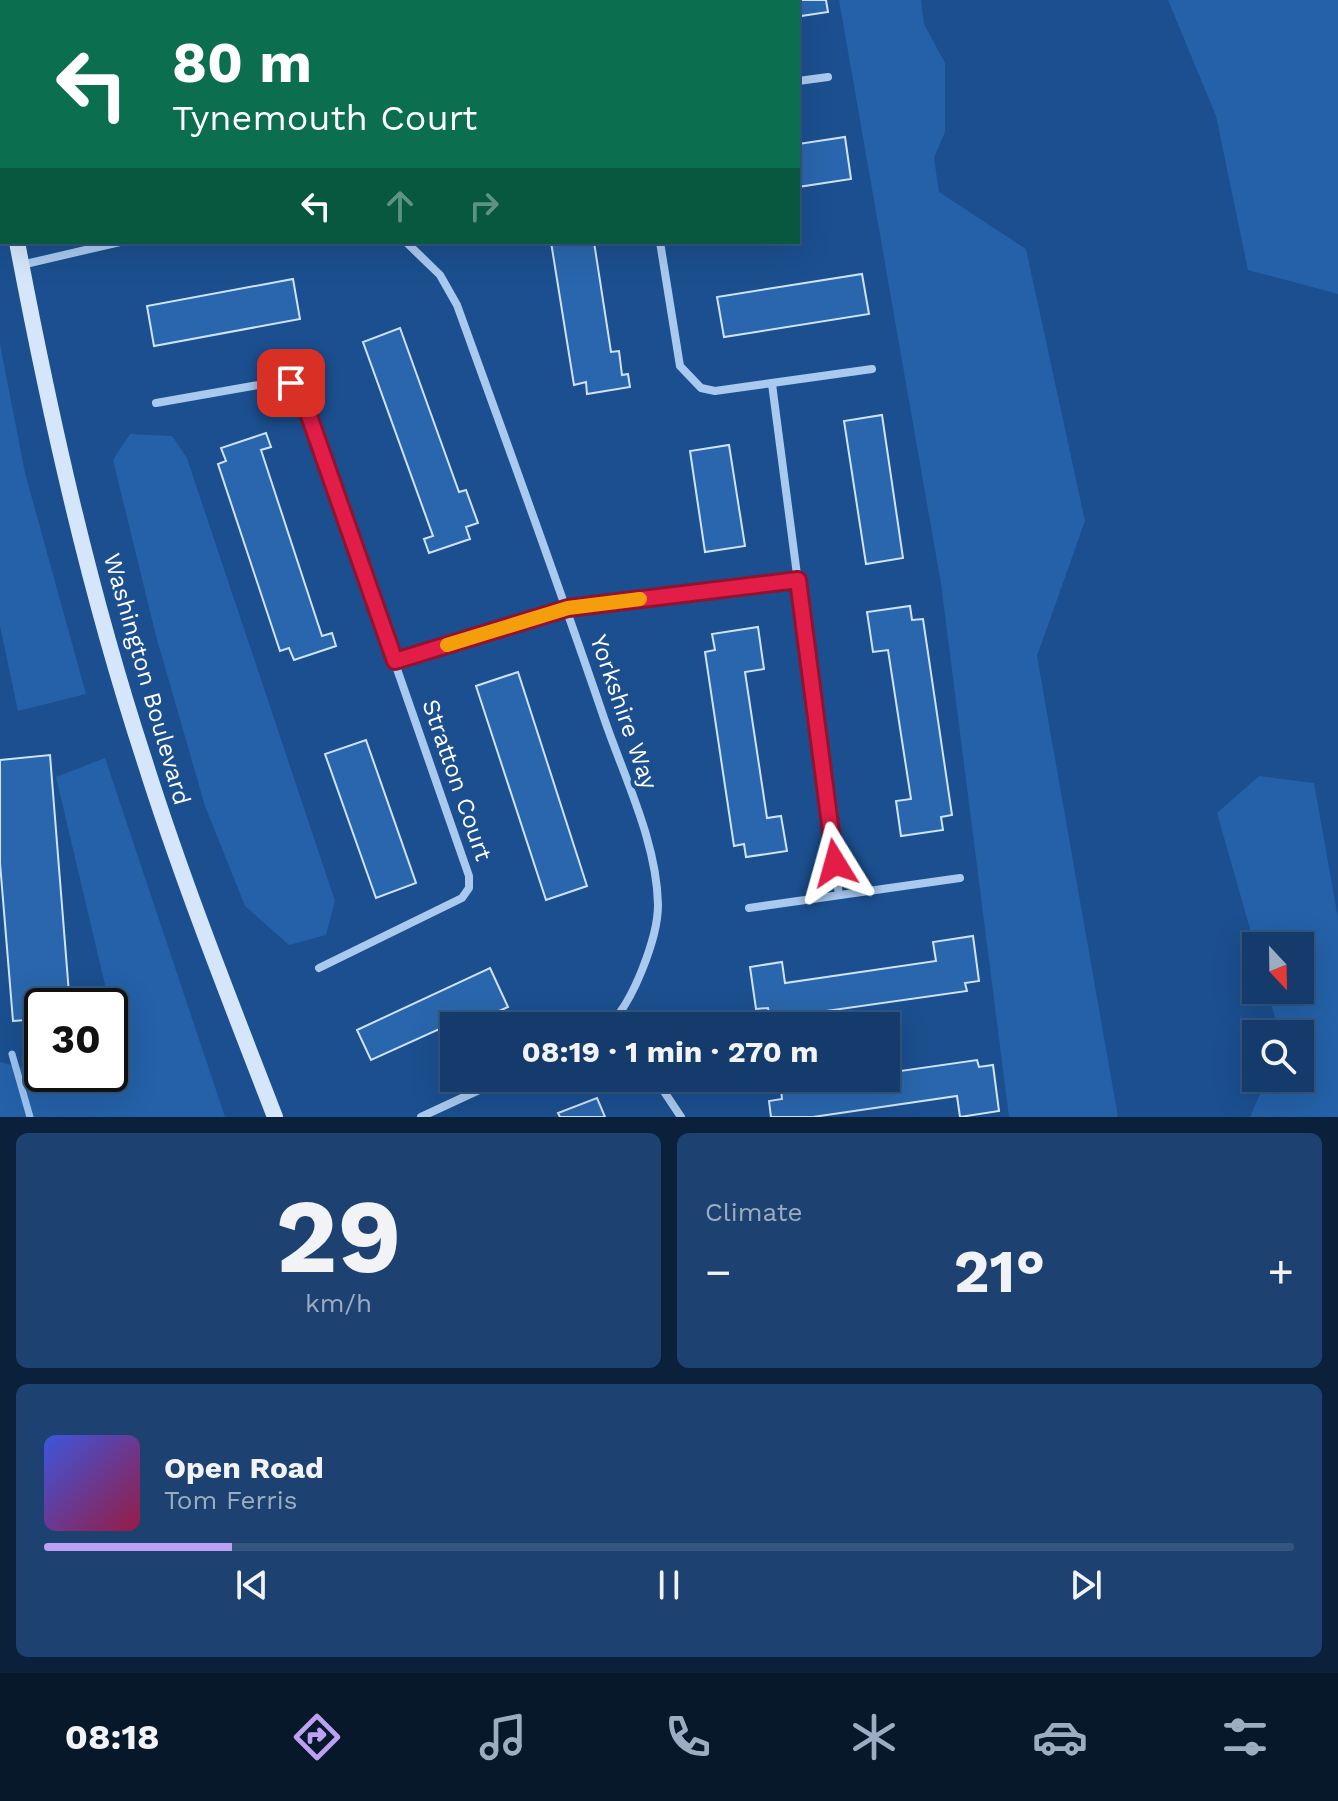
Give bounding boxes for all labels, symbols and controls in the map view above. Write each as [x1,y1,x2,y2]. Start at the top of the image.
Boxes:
text: 80 m [172,30,312,96]
icon: left [40,32,144,136]
text: Tynemouth Court [172,97,477,139]
icon: left [294,184,338,228]
icon: ahead [378,184,422,228]
icon: right [462,184,506,228]
pin [257,349,325,417]
icon: arrive [269,361,313,405]
street label: Washington Boulevard [98,550,196,808]
street label: Yorkshire Way [584,631,664,794]
street label: Stratton Court [416,696,498,864]
position arrow [793,821,877,905]
north arrow [1242,932,1314,1004]
map controls [1242,932,1314,1092]
speed limit sign: 30 [24,988,128,1092]
button: search [1242,1020,1314,1092]
text: 08:19 · 1 min · 270 m [521,1034,819,1069]
text: 29 [275,1175,402,1297]
text: Climate [705,1197,803,1227]
text: 21° [954,1236,1045,1307]
text: − [705,1246,732,1298]
text: + [1267,1246,1294,1298]
text: km/h [305,1288,372,1318]
text: Open Road [164,1450,324,1485]
text: Tom Ferris [164,1485,297,1515]
icon: previous [230,1563,274,1607]
icon: pause [647,1563,691,1607]
icon: next [1064,1563,1108,1607]
icon: directions [289,1709,345,1765]
icon: music [475,1709,531,1765]
icon: phone [660,1709,716,1765]
icon: climate [846,1709,902,1765]
icon: car [1032,1709,1088,1765]
icon: filters [1217,1709,1273,1765]
text: 08:18 [65,1716,160,1758]

